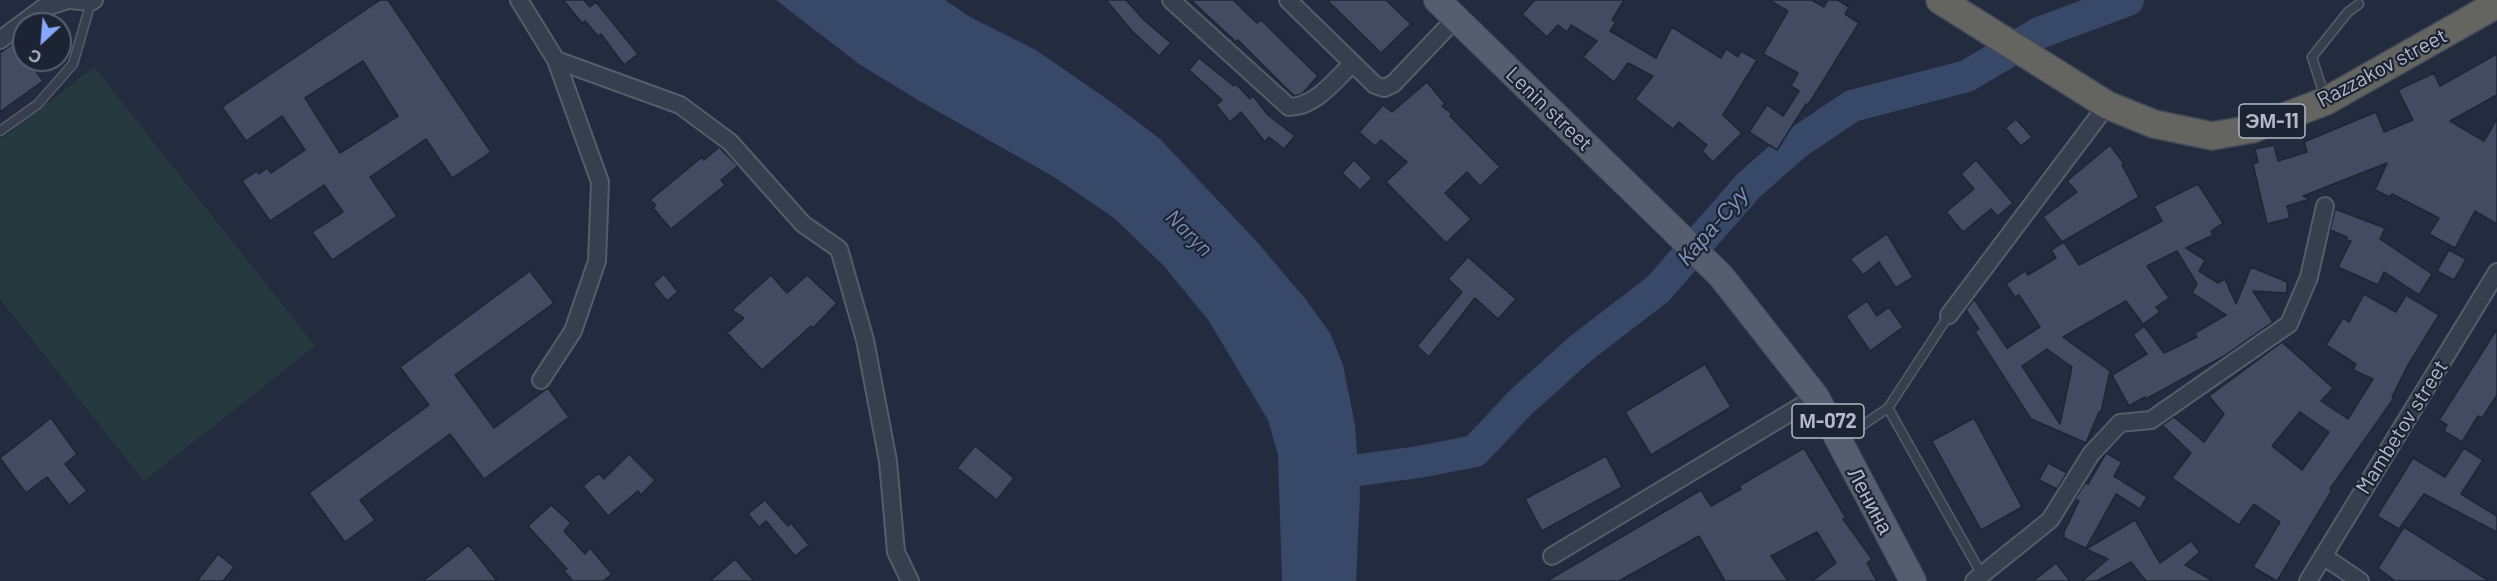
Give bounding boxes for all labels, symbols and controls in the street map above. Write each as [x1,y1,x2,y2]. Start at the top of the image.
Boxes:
north arrow [12,12,72,72]
street label: Razzakov street [2313,23,2451,113]
text: С [25,46,44,68]
street label: Lenin street [1501,62,1597,156]
road number: ЭМ-11 [2239,104,2305,138]
water label: Кара-Суу [1672,181,1754,271]
water label: Naryn [1160,204,1218,262]
street label: Mambetov street [2351,355,2453,499]
road number: М-072 [1792,404,1864,438]
street label: Ленина [1842,463,1898,539]

